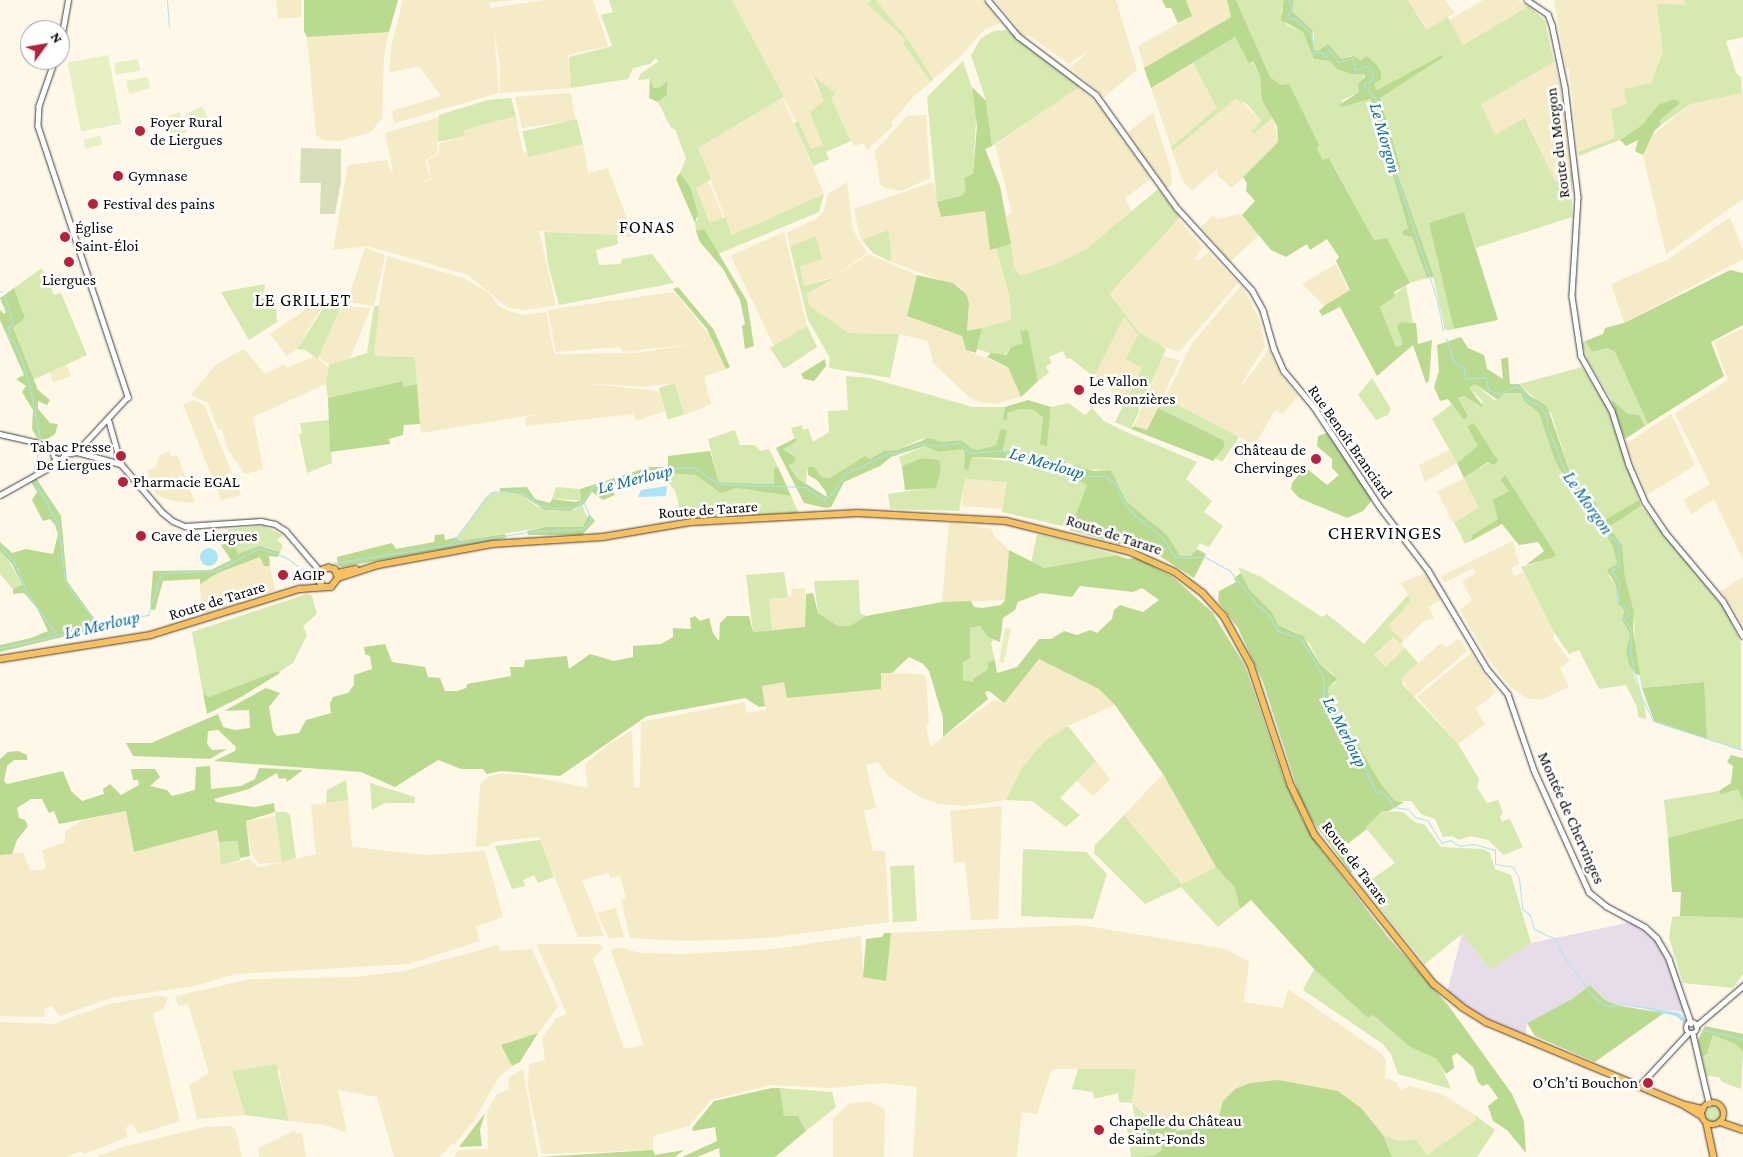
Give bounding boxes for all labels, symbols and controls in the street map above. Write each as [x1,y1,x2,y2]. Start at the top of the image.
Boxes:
north arrow [20,20,70,70]
text: N [48,29,66,46]
street label: Route du Morgon [1542,87,1574,199]
water label: Le Morgon [1365,100,1405,176]
place label: Foyer Rural de Liergues [150,112,223,150]
marker: Foyer Rural de Liergues [134,125,146,137]
place label: Gymnase [128,166,188,186]
marker: Gymnase [112,170,124,182]
place label: Festival des pains [103,194,215,214]
marker: Festival des pains [87,198,99,210]
district label: FONAS [618,216,676,238]
place label: Église Saint-Éloi [75,218,139,256]
marker: Église Saint-Éloi [59,231,71,243]
marker: Liergues [63,256,75,268]
place label: Liergues [42,270,96,290]
district label: LE GRILLET [254,289,352,311]
place label: Le Vallon des Ronzières [1089,371,1176,409]
street label: Rue Benoît Branciard [1304,382,1396,502]
marker: Le Vallon des Ronzières [1073,384,1085,396]
place label: Tabac Presse De Liergues [30,437,111,475]
place label: Château de Chervinges [1234,440,1306,478]
water label: Le Merloup [1007,442,1087,484]
marker: Tabac Presse De Liergues [115,450,127,462]
marker: Château de Chervinges [1310,453,1322,465]
water label: Le Merloup [595,459,675,499]
water label: Le Morgon [1558,467,1618,539]
place label: Pharmacie EGAL [133,472,240,492]
marker: Pharmacie EGAL [117,476,129,488]
street label: Route de Tarare [658,497,758,523]
street label: Route de Tarare [1064,510,1164,560]
district label: CHERVINGES [1327,522,1443,544]
place label: Cave de Liergues [151,526,258,546]
marker: Cave de Liergues [135,530,147,542]
place label: AGIP [293,565,325,585]
marker: AGIP [277,569,289,581]
street label: Route de Tarare [167,577,267,625]
water label: Le Merloup [62,606,142,644]
water label: Le Merloup [1318,693,1372,771]
street label: Montée de Chervinges [1533,749,1609,887]
street label: Route de Tarare [1317,817,1393,909]
place label: O’Ch’ti Bouchon [1533,1073,1638,1093]
marker: O’Ch’ti Bouchon [1642,1077,1654,1089]
place label: Chapelle du Château de Saint-Fonds [1109,1111,1242,1149]
marker: Chapelle du Château de Saint-Fonds [1093,1124,1105,1136]

